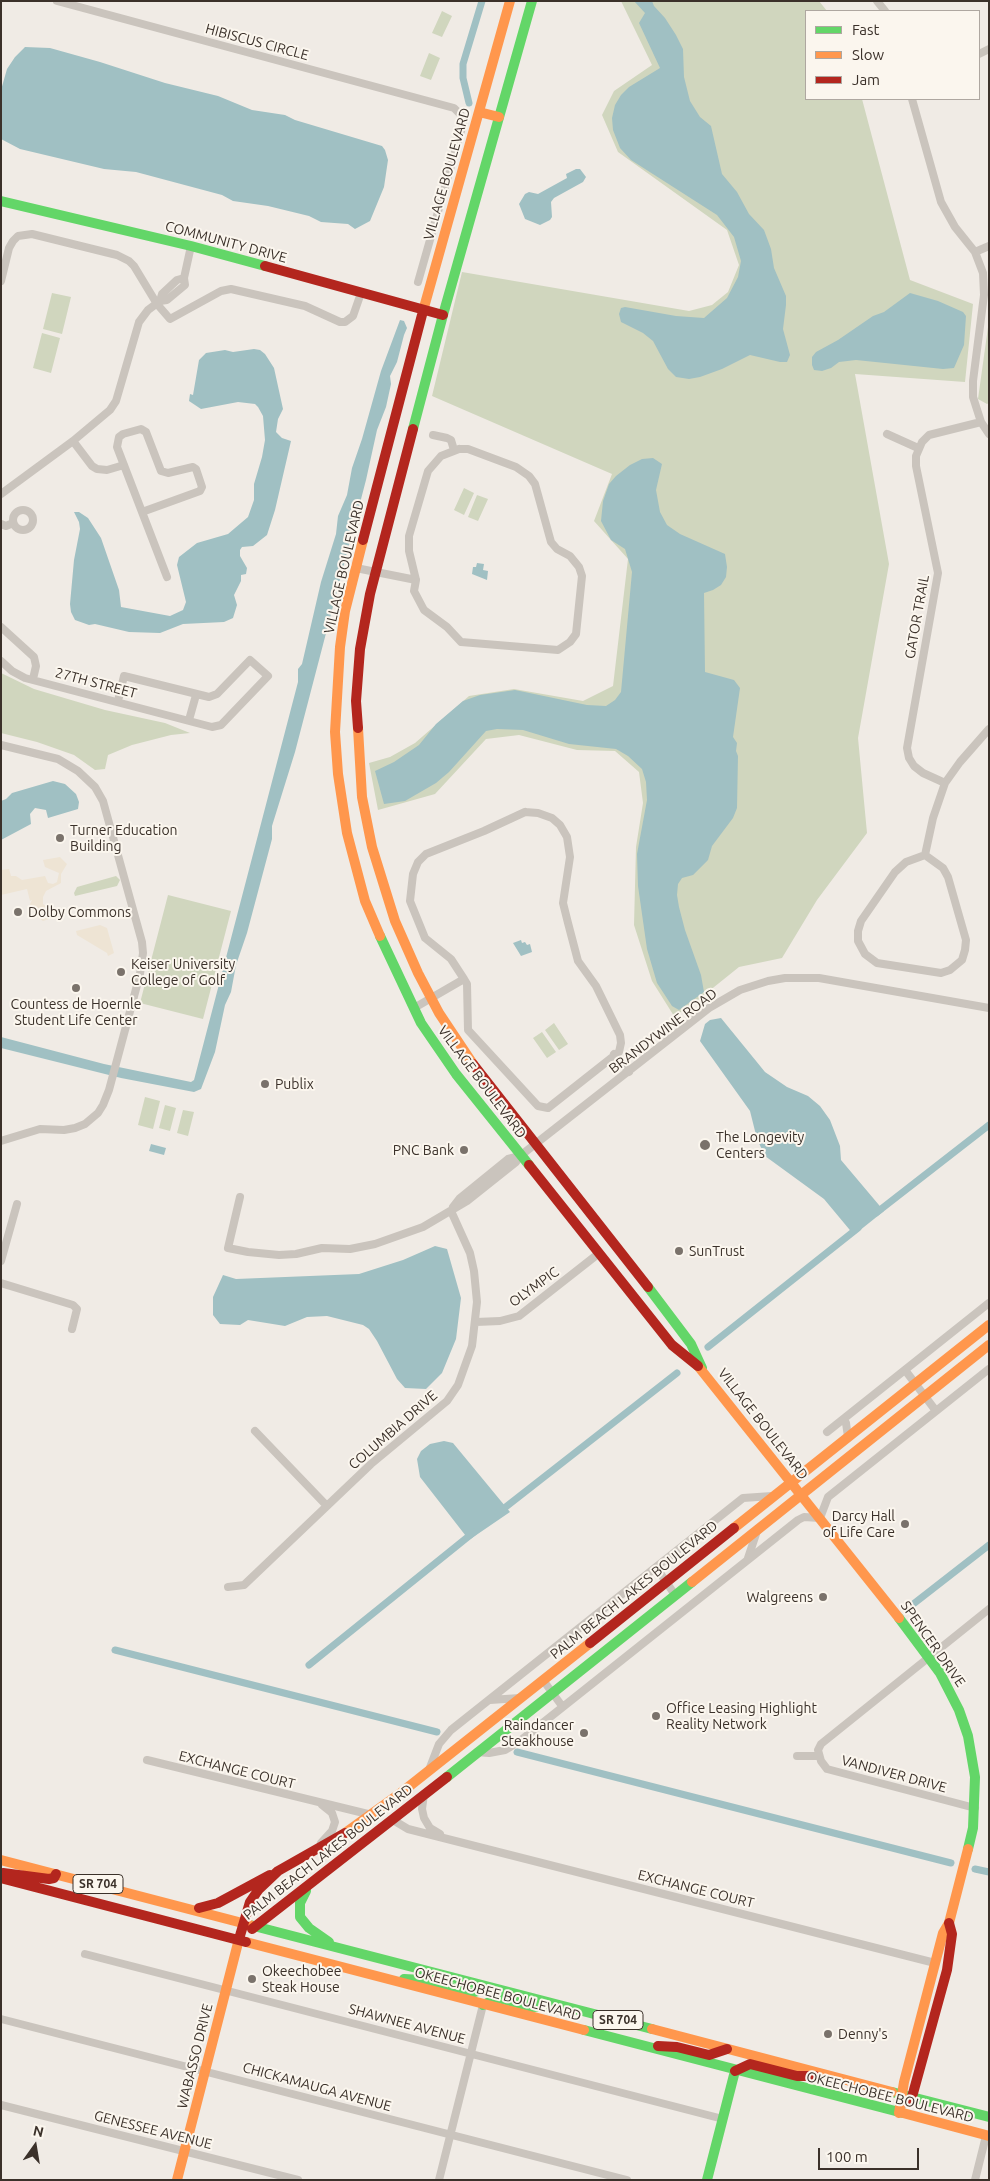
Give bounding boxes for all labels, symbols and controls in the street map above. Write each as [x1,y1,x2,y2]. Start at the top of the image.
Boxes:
legend [805,10,980,100]
street label: HIBISCUS CIRCLE [204,20,310,64]
text: Fast [852,21,879,38]
text: Slow [852,46,884,63]
text: Jam [852,71,880,88]
street label: VILLAGE BOULEVARD [420,106,474,242]
street label: COMMUNITY DRIVE [163,218,289,266]
street label: VILLAGE BOULEVARD [320,499,368,635]
street label: GATOR TRAIL [901,574,933,660]
street label: 27TH STREET [53,664,139,702]
place label: Turner Education Building [70,822,178,854]
marker: Turner Education Building [54,832,66,844]
place label: Dolby Commons [28,904,131,920]
marker: Dolby Commons [12,906,24,918]
place label: Keiser University College of Golf [131,956,235,989]
marker: Keiser University College of Golf [115,966,127,978]
marker: Countess de Hoernle Student Life Center [70,982,82,994]
street label: BRANDYWINE ROAD [606,985,720,1077]
place label: Countess de Hoernle Student Life Center [11,996,141,1028]
street label: VILLAGE BOULEVARD [434,1022,530,1142]
place label: Publix [275,1076,314,1092]
marker: Publix [259,1078,271,1090]
place label: The Longevity Centers [716,1129,804,1162]
marker: The Longevity Centers [698,1138,712,1152]
place label: PNC Bank [393,1142,454,1158]
marker: PNC Bank [458,1144,470,1156]
place label: SunTrust [689,1243,745,1259]
marker: SunTrust [673,1245,685,1257]
street label: OLYMPIC [506,1263,562,1311]
street label: VILLAGE BOULEVARD [714,1365,812,1483]
street label: COLUMBIA DRIVE [345,1387,441,1473]
place label: Darcy Hall of Life Care [823,1508,895,1540]
street label: PALM BEACH LAKES BOULEVARD [547,1517,721,1663]
marker: Darcy Hall of Life Care [899,1518,911,1530]
place label: Walgreens [747,1589,813,1605]
marker: Walgreens [817,1591,829,1603]
street label: SPENCER DRIVE [897,1598,969,1690]
place label: Office Leasing Highlight Reality Network [666,1700,817,1732]
marker: Office Leasing Highlight Reality Network [650,1710,662,1722]
place label: Raindancer Steakhouse [501,1717,574,1750]
marker: Raindancer Steakhouse [578,1727,590,1739]
street label: EXCHANGE COURT [177,1747,297,1793]
street label: VANDIVER DRIVE [839,1752,949,1796]
street label: PALM BEACH LAKES BOULEVARD [240,1781,416,1923]
street label: EXCHANGE COURT [636,1866,756,1912]
road number: SR 704 [73,1875,123,1894]
place label: Okeechobee Steak House [262,1963,341,1995]
street label: OKEECHOBEE BOULEVARD [413,1964,583,2024]
marker: Okeechobee Steak House [246,1973,258,1985]
street label: SHAWNEE AVENUE [347,2000,467,2048]
street label: WABASSO DRIVE [174,2002,216,2110]
road number: SR 704 [593,2010,643,2030]
place label: Denny's [838,2026,888,2042]
marker: Denny's [822,2028,834,2040]
street label: CHICKAMAUGA AVENUE [241,2059,393,2115]
street label: OKEECHOBEE BOULEVARD [804,2068,976,2126]
street label: GENESSEE AVENUE [92,2107,214,2153]
north arrow [10,2121,60,2171]
text: N [31,2122,45,2140]
scale bar [820,2138,921,2170]
text: 100 m [826,2148,868,2165]

